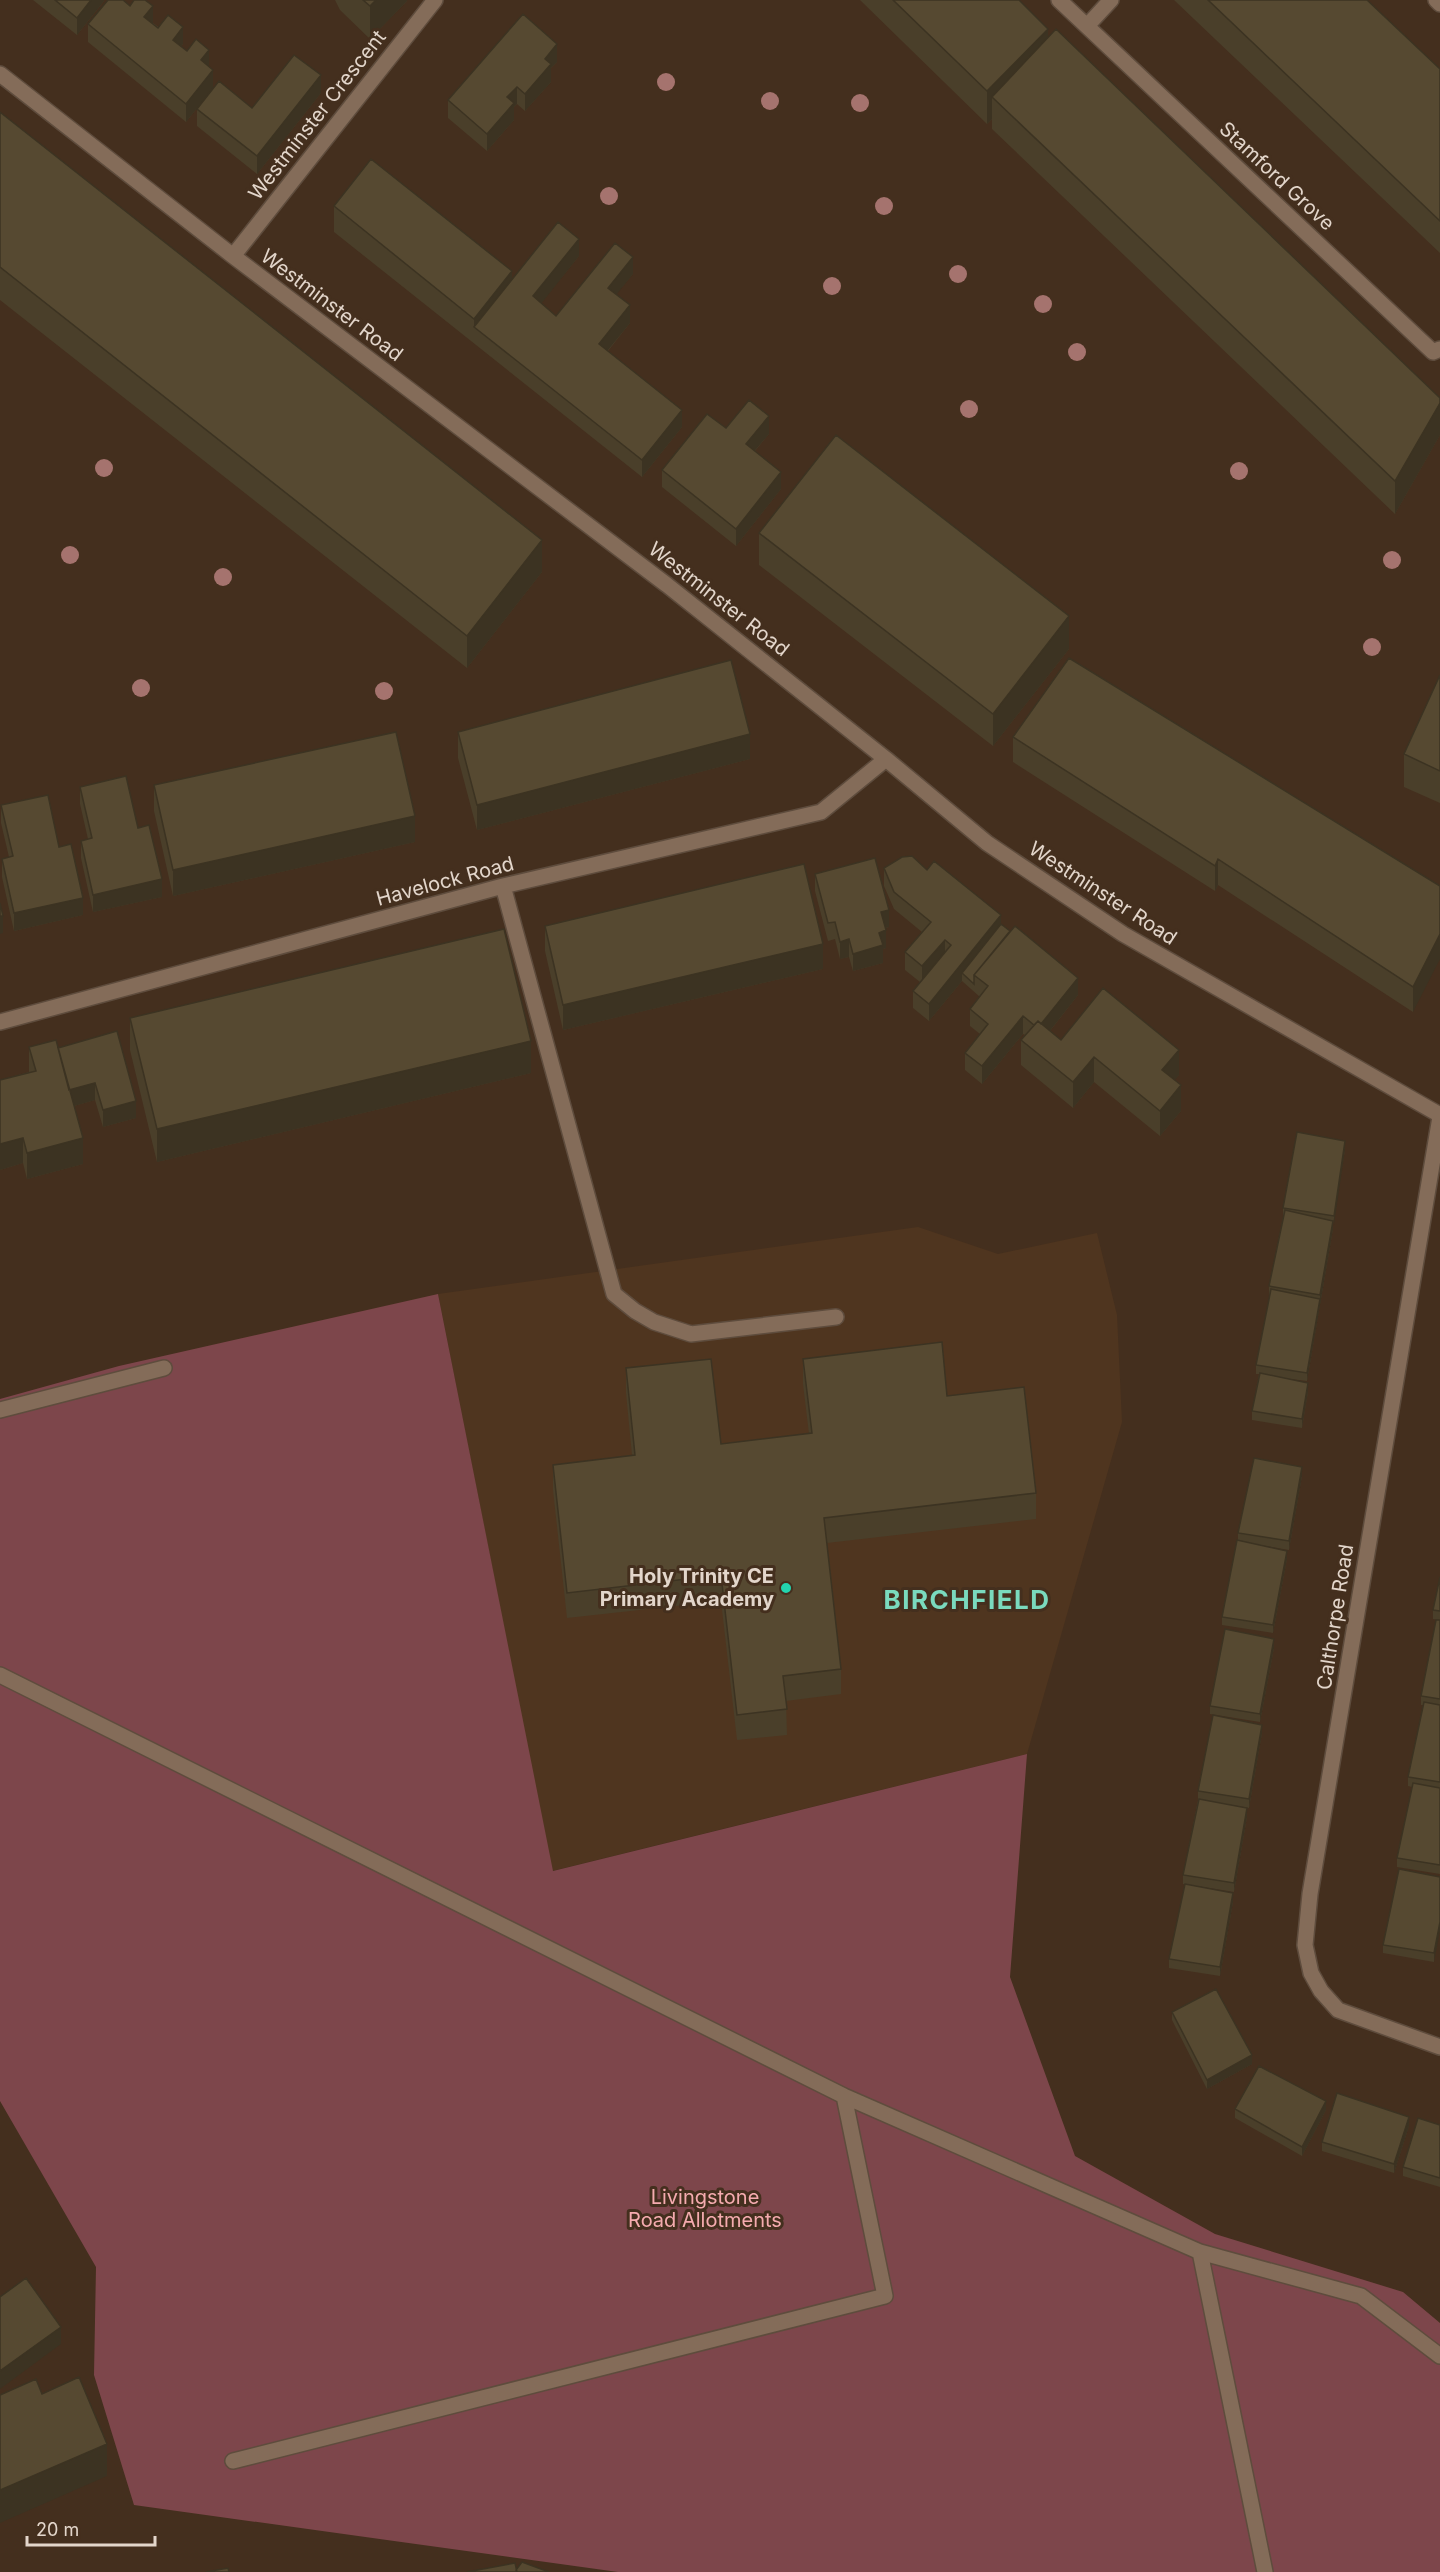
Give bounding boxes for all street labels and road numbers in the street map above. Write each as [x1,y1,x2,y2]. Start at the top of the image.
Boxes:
street label: Westminster Crescent [243,25,391,205]
street label: Stamford Grove [1215,117,1339,235]
street label: Westminster Road [256,244,408,366]
street label: Westminster Road [644,537,794,661]
street label: Westminster Road [1025,836,1181,950]
street label: Havelock Road [374,851,516,911]
street label: Calthorpe Road [1312,1543,1358,1691]

